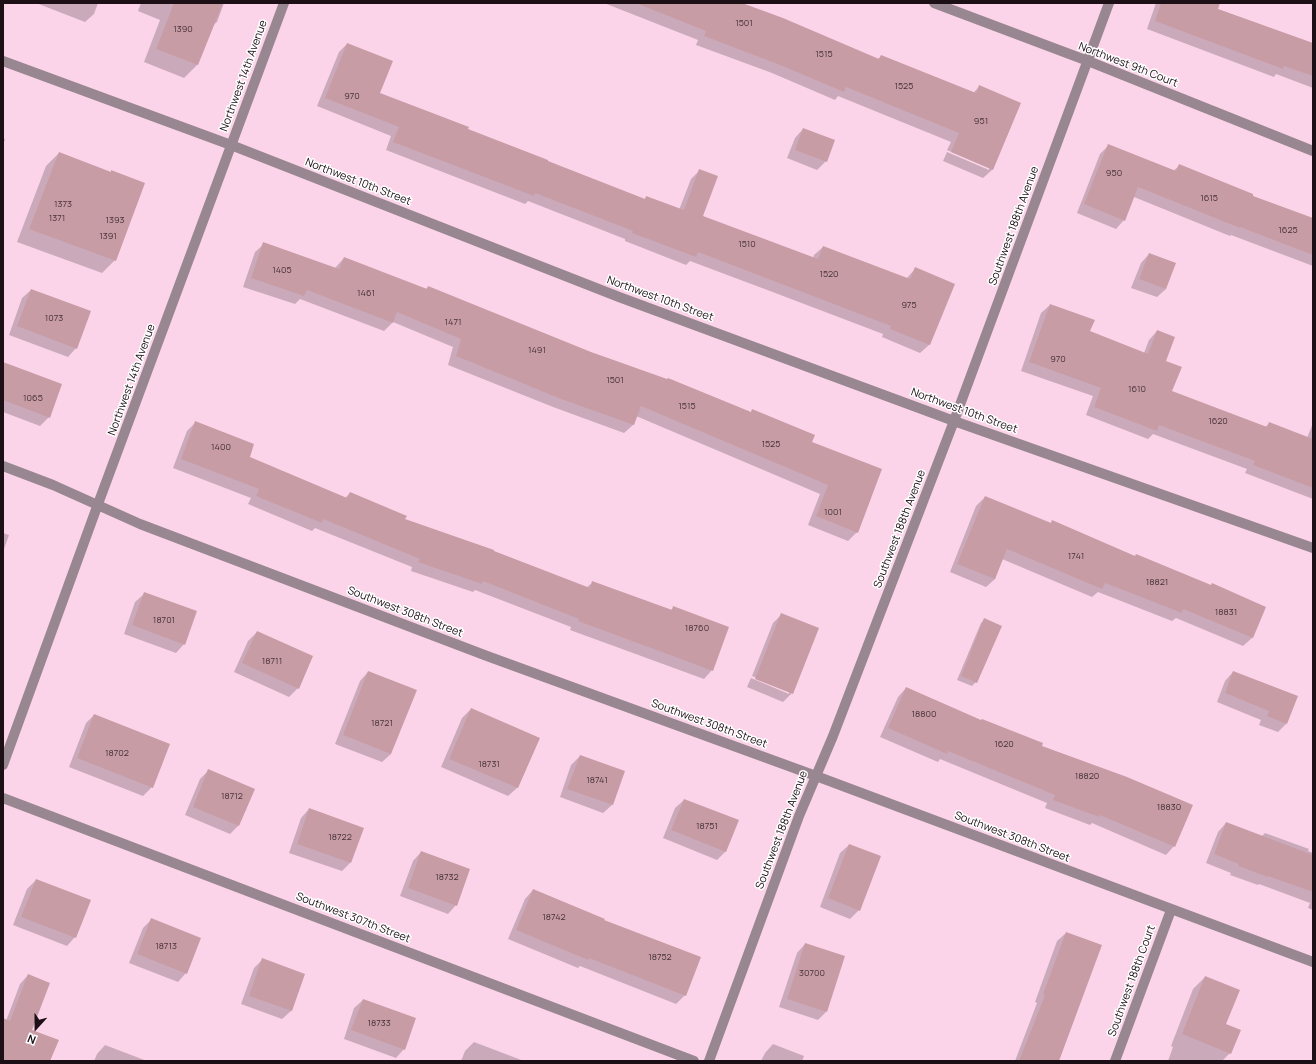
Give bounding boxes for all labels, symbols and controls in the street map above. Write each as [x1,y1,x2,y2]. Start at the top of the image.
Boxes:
house number: 1501 [735,18,753,28]
street label: Northwest 14th Avenue [218,19,270,133]
house number: 1390 [173,24,193,34]
street label: Northwest 9th Court [1077,40,1179,90]
house number: 1515 [815,49,833,59]
house number: 1525 [895,81,913,91]
house number: 970 [344,91,360,101]
house number: 951 [974,116,988,126]
street label: Northwest 10th Street [303,156,413,208]
street label: Southwest 188th Avenue [986,165,1042,287]
house number: 950 [1106,168,1122,178]
house number: 1615 [1200,193,1218,203]
house number: 1373 [54,199,72,209]
house number: 1371 [49,213,65,223]
house number: 1393 [105,215,125,225]
house number: 1625 [1278,225,1298,235]
house number: 1391 [99,231,117,241]
house number: 1510 [738,239,756,249]
house number: 1405 [272,265,292,275]
house number: 1520 [819,269,839,279]
street label: Northwest 10th Street [605,274,715,324]
house number: 1461 [357,288,375,298]
house number: 975 [901,300,917,310]
house number: 1073 [45,313,63,323]
house number: 1471 [445,317,461,327]
street label: Northwest 14th Avenue [106,323,158,437]
house number: 1491 [528,345,546,355]
house number: 970 [1050,354,1066,364]
house number: 1501 [606,375,624,385]
house number: 1610 [1128,384,1146,394]
street label: Northwest 10th Street [909,386,1019,436]
house number: 1065 [23,393,43,403]
house number: 1515 [678,401,696,411]
house number: 1620 [1208,416,1228,426]
house number: 1525 [762,439,780,449]
house number: 1400 [211,442,231,452]
street label: Southwest 188th Avenue [871,468,929,590]
house number: 1001 [824,507,842,517]
house number: 1741 [1068,551,1084,561]
house number: 18821 [1146,577,1168,587]
street label: Southwest 308th Street [345,584,465,640]
house number: 18831 [1215,607,1237,617]
house number: 18701 [153,615,175,625]
house number: 18760 [685,623,709,633]
house number: 18711 [262,656,282,666]
street label: Southwest 308th Street [649,697,769,751]
house number: 18800 [912,709,936,719]
house number: 18721 [371,718,393,728]
house number: 1620 [994,739,1014,749]
house number: 18702 [105,748,129,758]
house number: 18731 [478,759,500,769]
street label: Southwest 188th Avenue [753,769,811,891]
house number: 18820 [1075,771,1099,781]
house number: 18741 [586,775,608,785]
house number: 18712 [221,791,243,801]
house number: 18830 [1157,802,1181,812]
street label: Southwest 308th Street [952,809,1072,865]
house number: 18751 [696,821,718,831]
house number: 18722 [328,832,352,842]
house number: 18732 [435,872,459,882]
street label: Southwest 307th Street [294,890,412,946]
house number: 18742 [542,912,566,922]
street label: Southwest 188th Court [1106,924,1158,1038]
house number: 18713 [155,941,177,951]
house number: 18752 [648,952,672,962]
house number: 30700 [799,968,825,978]
north arrow [16,1008,56,1048]
house number: 18733 [367,1018,391,1028]
text: N [25,1031,38,1048]

